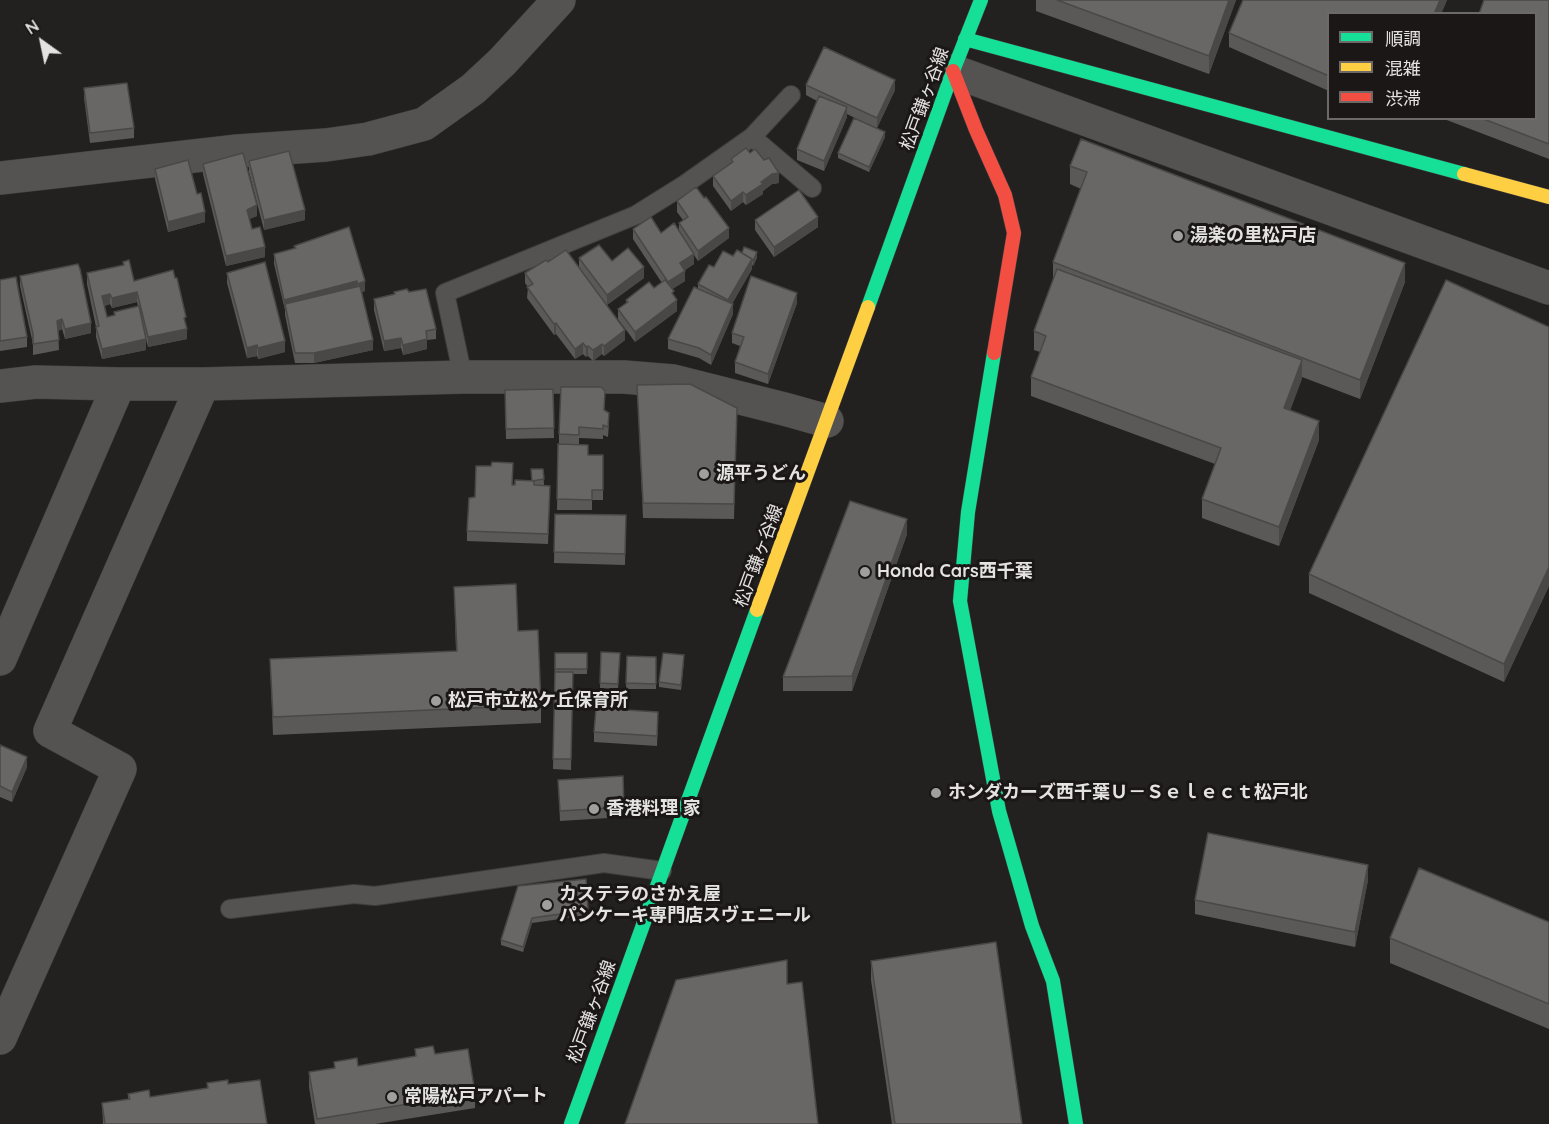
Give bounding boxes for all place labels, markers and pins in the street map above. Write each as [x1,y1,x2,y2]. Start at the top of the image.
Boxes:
place label: 湯楽の里松戸店 [1190,225,1316,247]
marker: 湯楽の里松戸店 [1171,229,1185,243]
place label: 源平うどん [716,463,806,485]
marker: 源平うどん [697,467,711,481]
place label: Honda Cars西千葉 [877,561,1033,583]
marker: Honda Cars西千葉 [858,565,872,579]
place label: 松戸市立松ケ丘保育所 [448,690,628,712]
marker: 松戸市立松ケ丘保育所 [429,694,443,708]
place label: ホンダカーズ西千葉Ｕ－Ｓｅｌｅｃｔ松戸北 [948,782,1308,804]
marker: ホンダカーズ西千葉Ｕ－Ｓｅｌｅｃｔ松戸北 [929,786,943,800]
place label: 香港料理 家 [606,798,701,820]
marker: 香港料理 家 [587,802,601,816]
place label: カステラのさかえ屋 パンケーキ専門店スヴェニール [559,884,811,926]
marker: カステラのさかえ屋 パンケーキ専門店スヴェニール [540,898,554,912]
place label: 常陽松戸アパート [404,1086,548,1108]
marker: 常陽松戸アパート [385,1090,399,1104]

